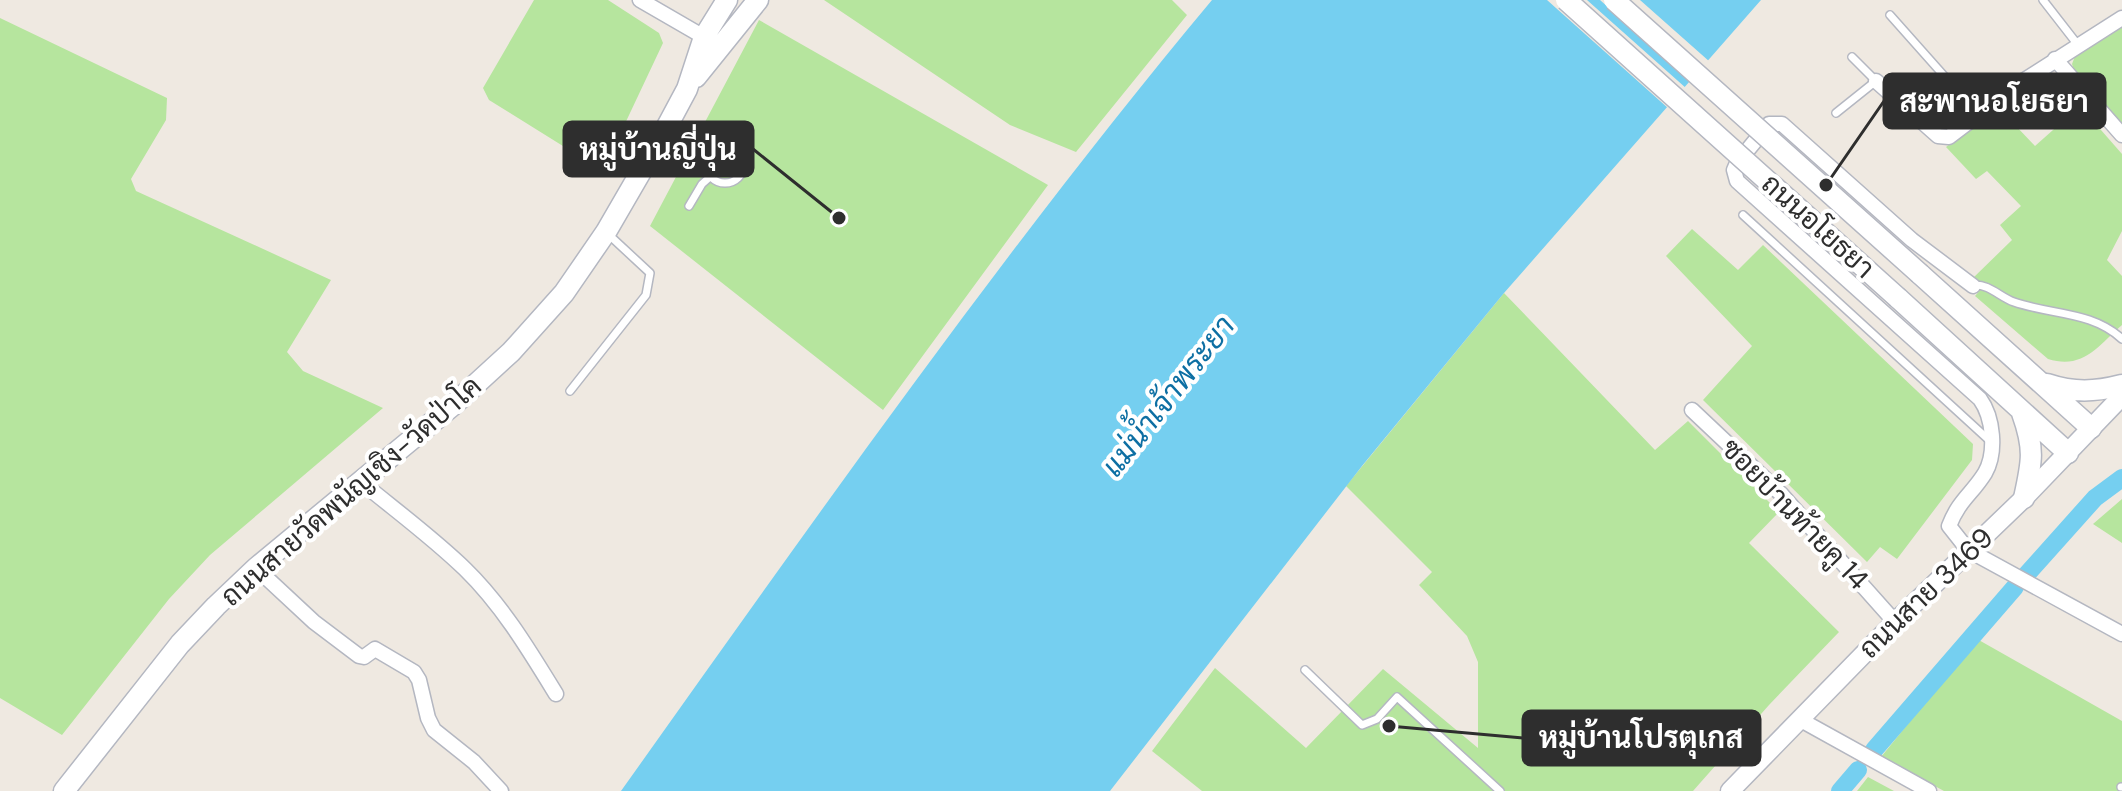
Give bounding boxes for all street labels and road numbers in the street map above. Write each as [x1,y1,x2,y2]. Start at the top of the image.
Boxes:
street label: ถนนอโยธยา [1754,165,1883,287]
street label: ถนนสายวัดพนัญเชิง-วัดป่าโค [212,367,489,614]
street label: ซอยบ้านท้ายคู 14 [1712,430,1877,598]
street label: ถนนสาย 3469 [1851,519,2001,667]

